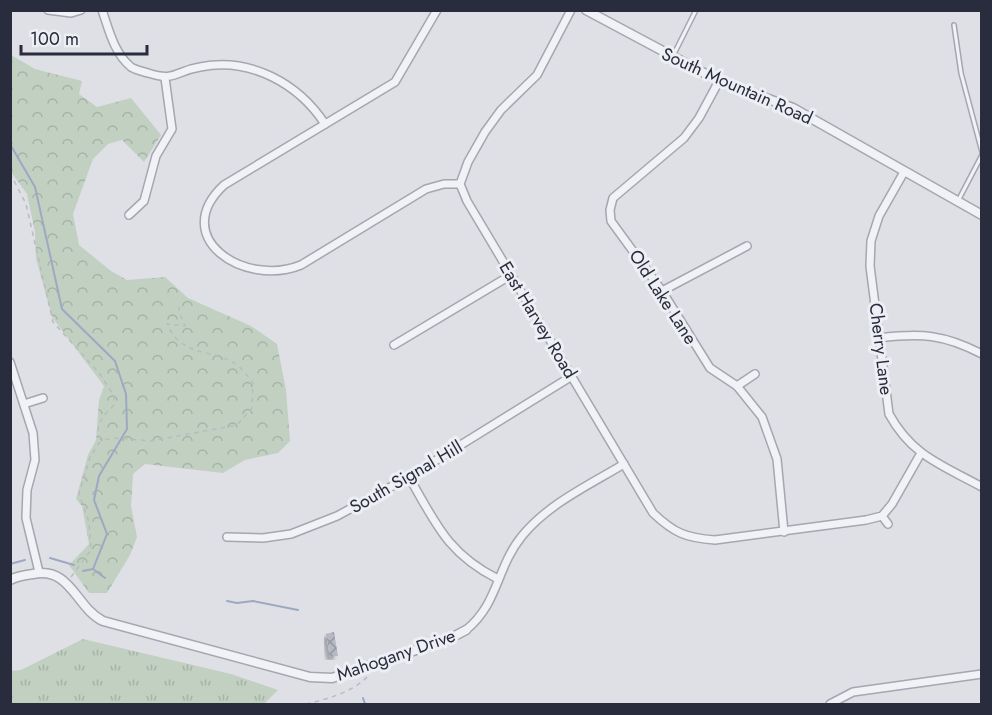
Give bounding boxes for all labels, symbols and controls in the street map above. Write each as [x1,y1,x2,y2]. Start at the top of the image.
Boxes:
scale bar [21,18,147,56]
text: 100 m [30,26,79,52]
street label: South Mountain Road [657,41,817,131]
street label: Old Lake Lane [623,244,703,350]
street label: East Harvey Road [493,256,583,384]
street label: Cherry Lane [862,301,900,397]
street label: South Signal Hill [345,434,467,520]
street label: Mahogany Drive [333,623,459,687]

